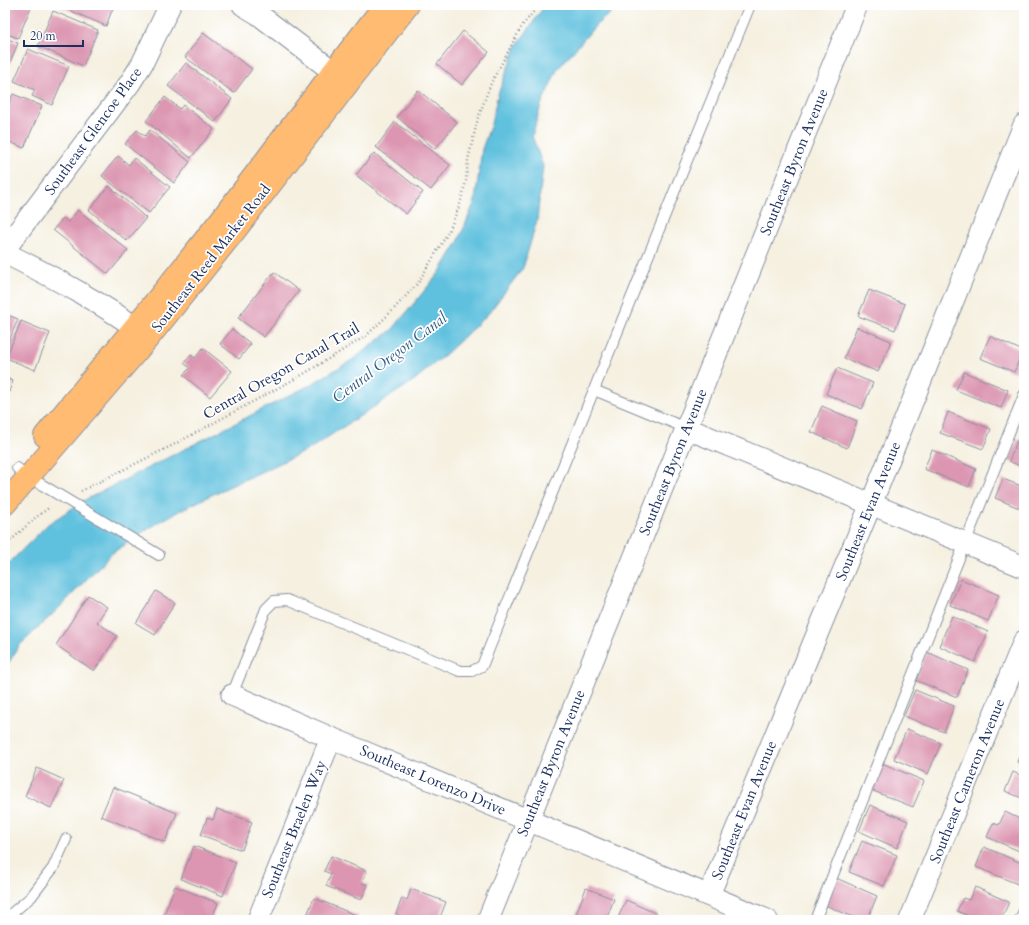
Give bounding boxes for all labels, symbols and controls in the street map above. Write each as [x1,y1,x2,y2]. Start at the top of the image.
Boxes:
scale bar [24,22,83,48]
text: 20 m [30,28,57,44]
street label: Southeast Glencoe Place [40,63,146,199]
street label: Southeast Byron Avenue [755,85,833,238]
street label: Southeast Reed Market Road [147,180,275,336]
water label: Central Oregon Canal [328,307,452,408]
street label: Central Oregon Canal Trail [199,318,363,424]
street label: Southeast Byron Avenue [634,385,712,538]
street label: Southeast Evan Avenue [831,438,905,584]
street label: Southeast Byron Avenue [512,686,590,839]
street label: Southeast Cameron Avenue [925,695,1009,866]
street label: Southeast Evan Avenue [707,737,781,883]
street label: Southeast Lorenzo Drive [357,740,509,820]
street label: Southeast Braelen Way [257,757,331,901]

